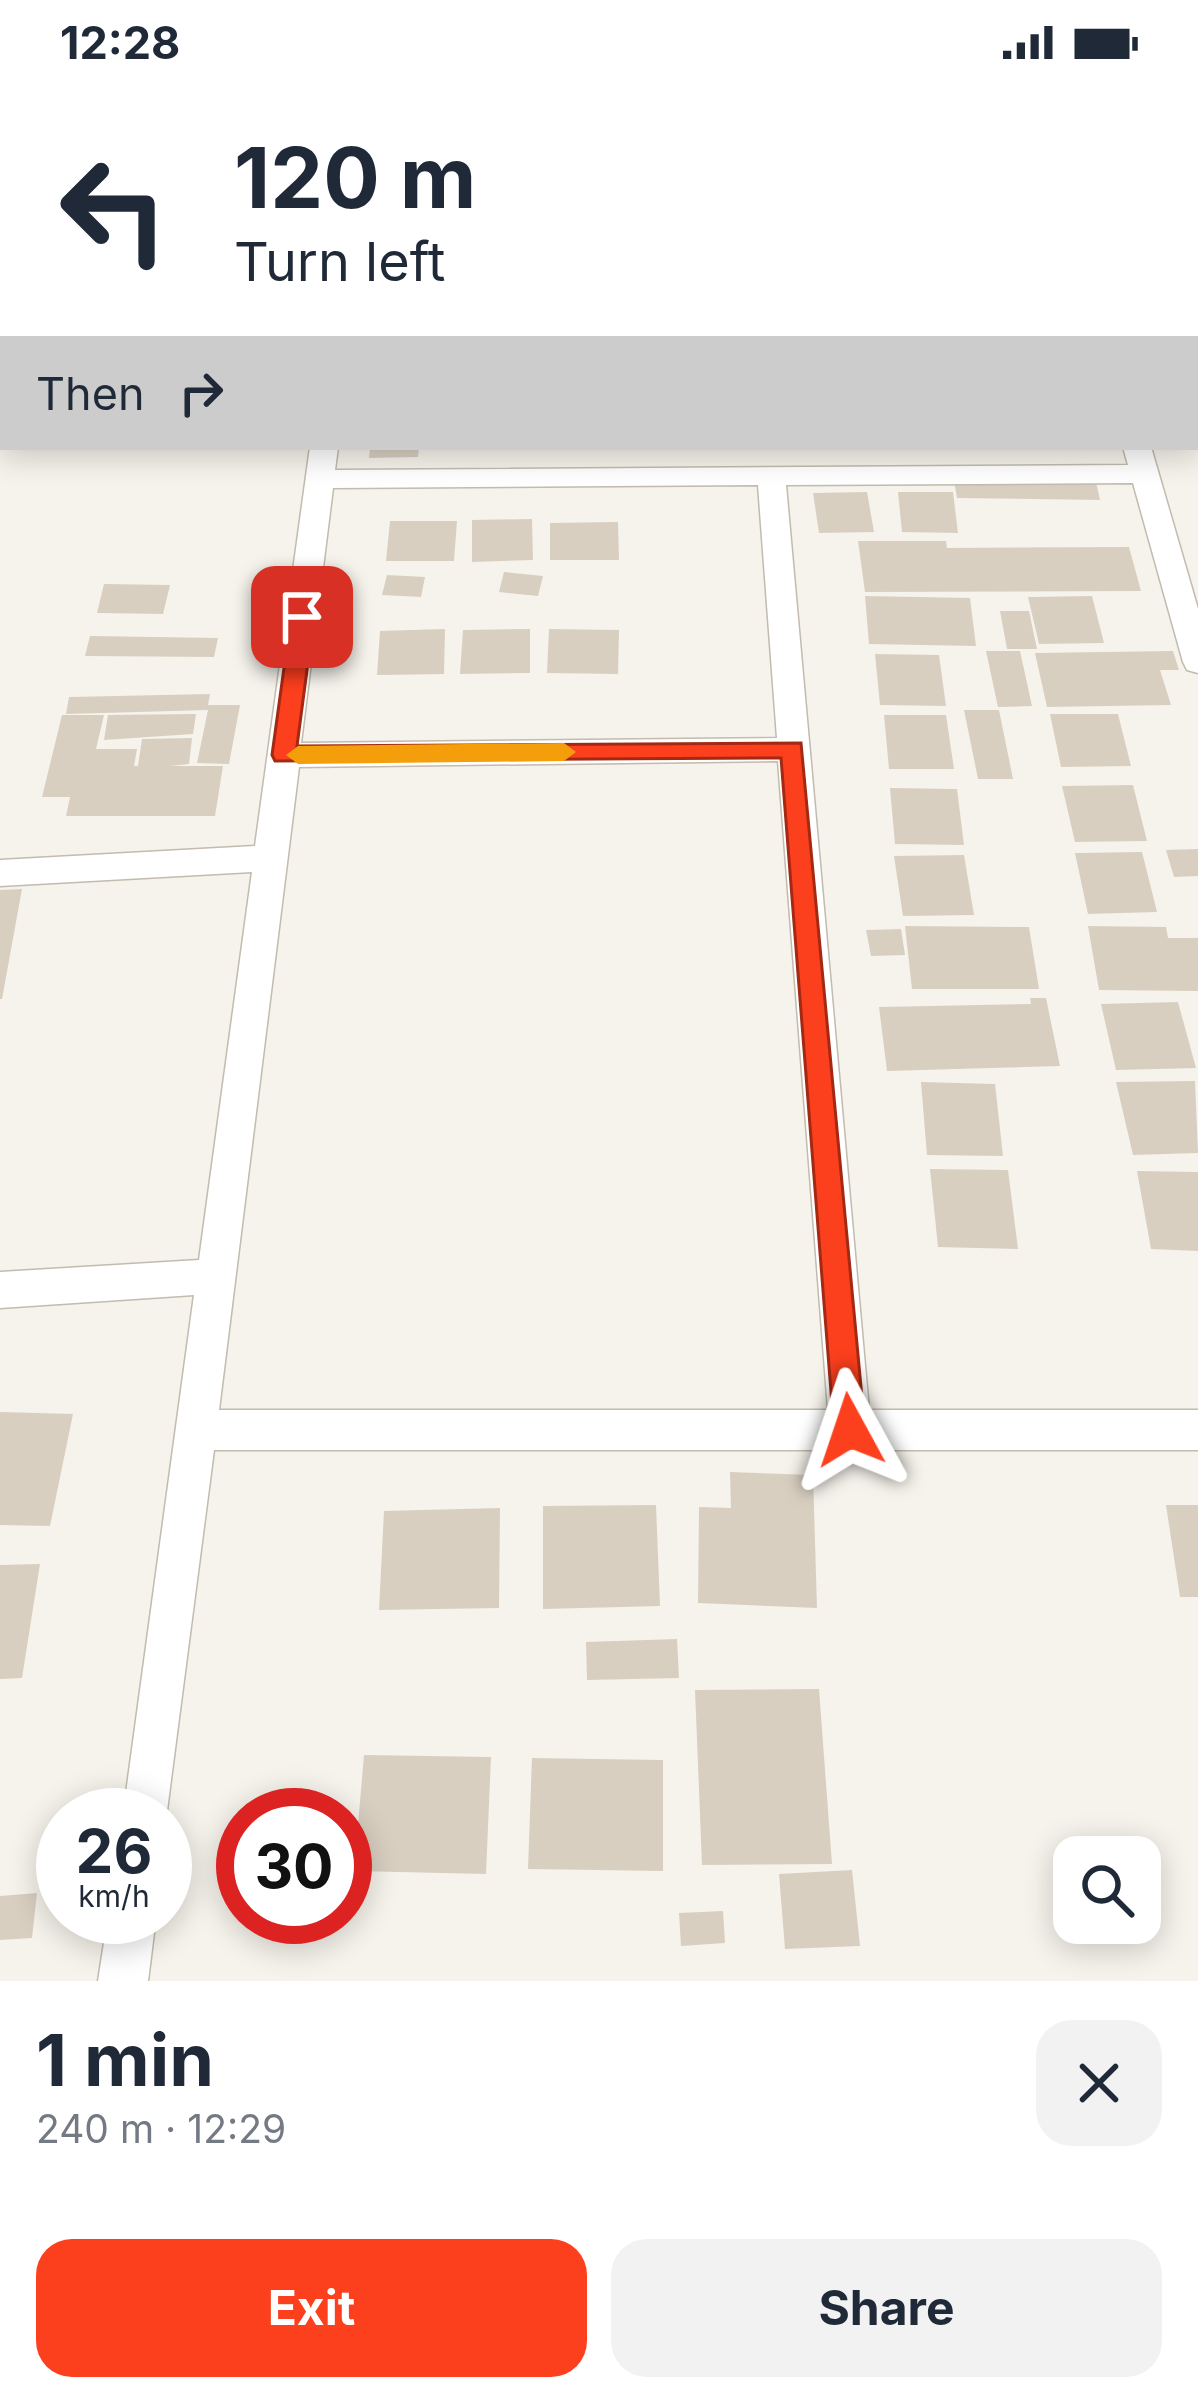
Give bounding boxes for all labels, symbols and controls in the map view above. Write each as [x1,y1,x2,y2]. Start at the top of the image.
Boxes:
text: 12:28 [60,15,180,70]
text: 120 m [234,127,476,228]
icon: left [36,132,192,288]
text: Turn left [234,229,445,294]
icon: right [168,360,234,426]
text: Then [36,366,144,421]
pin [251,566,353,668]
icon: arrive [269,584,335,650]
position arrow [787,1367,913,1493]
speed limit sign: 30 [216,1788,372,1944]
text: 26 [76,1815,152,1887]
map controls [1053,1836,1161,1944]
button: search [1053,1836,1161,1944]
text: km/h [78,1878,150,1914]
text: 1 min [36,2016,214,2103]
button: close [1036,2020,1162,2146]
text: 240 m · 12:29 [36,2105,286,2152]
button: Exit [36,2239,587,2377]
button: Share [611,2239,1162,2377]

